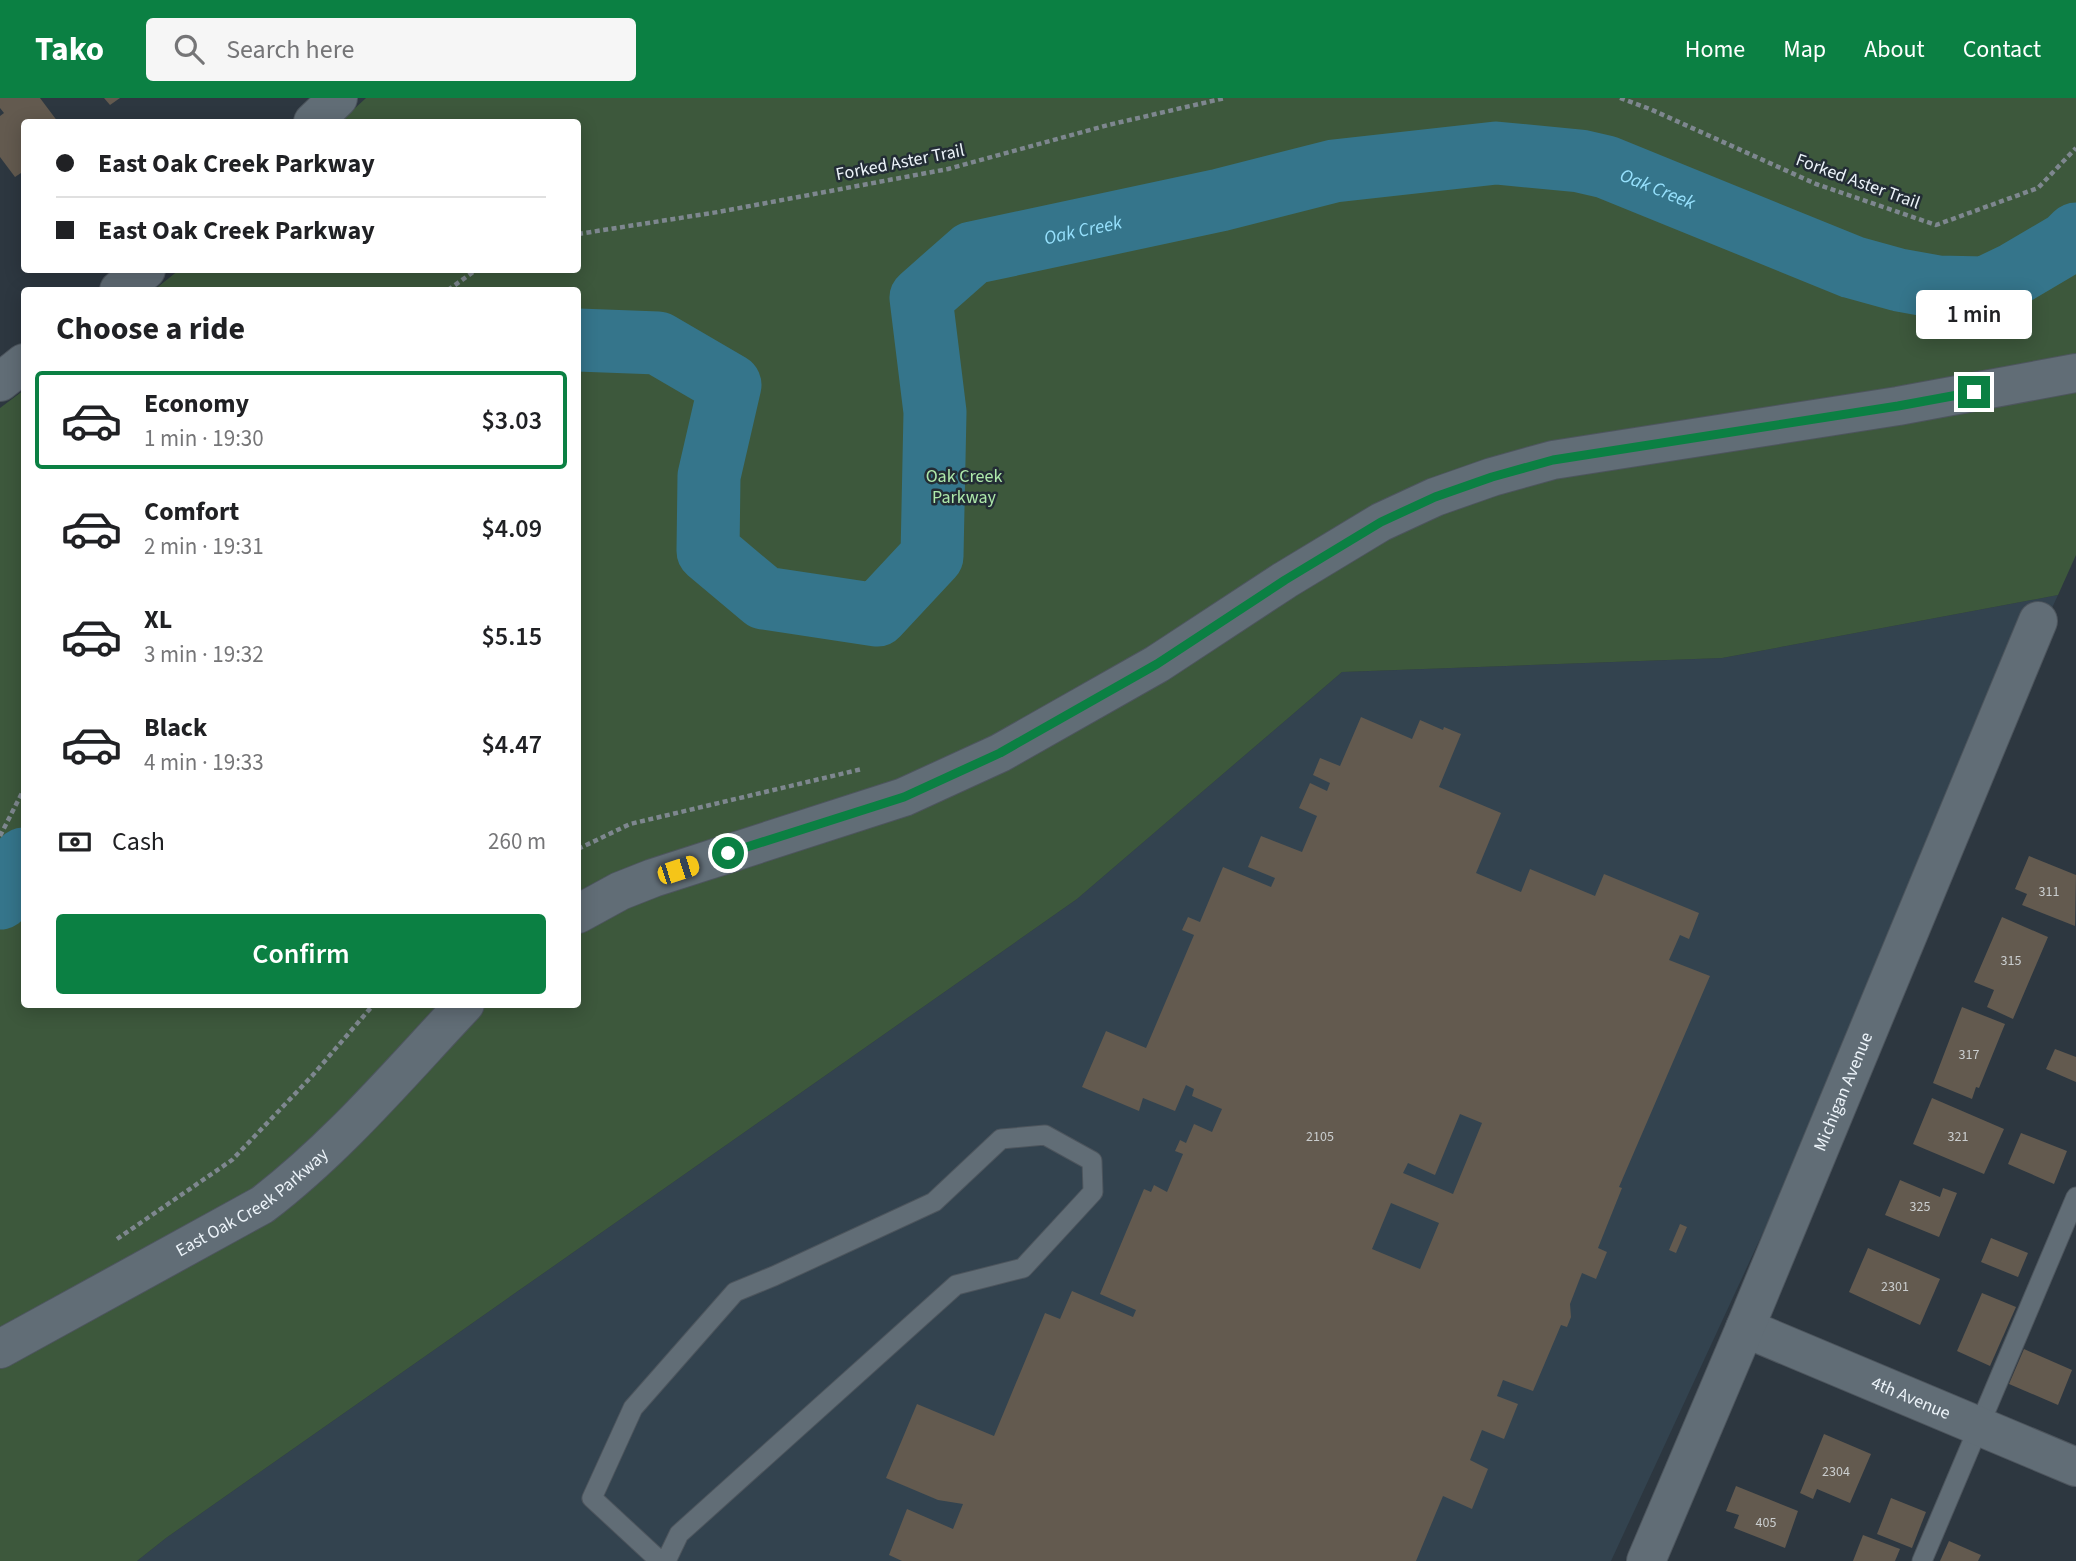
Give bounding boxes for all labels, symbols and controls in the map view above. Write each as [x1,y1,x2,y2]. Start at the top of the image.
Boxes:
search box [146,18,636,81]
text: Tako [35,26,104,73]
icon: search [170,30,208,68]
text: Search here [226,31,354,68]
text: Home [1685,32,1745,67]
text: Map [1783,32,1826,67]
text: About [1864,32,1925,67]
text: Contact [1963,32,2041,67]
street label: Forked Aster Trail [834,138,967,187]
text: East Oak Creek Parkway [98,145,375,182]
street label: Forked Aster Trail [1792,147,1923,216]
water label: Oak Creek [1616,162,1700,217]
water label: Oak Creek [1042,209,1126,252]
text: East Oak Creek Parkway [98,212,375,249]
callout: 1 min [1916,290,2032,340]
text: 1 min [1947,298,2001,331]
text: Choose a ride [56,306,245,352]
route end [1958,376,1990,408]
text: Economy [144,385,249,422]
icon: car [60,389,123,452]
text: $3.03 [481,402,542,439]
text: 1 min · 19:30 [144,422,264,455]
park label: Oak Creek Parkway [926,464,1002,510]
text: Comfort [144,493,239,530]
icon: car [60,497,123,560]
text: $4.09 [481,510,542,547]
text: 2 min · 19:31 [144,530,264,563]
text: XL [144,601,172,638]
icon: car [60,605,123,668]
text: $5.15 [481,618,542,655]
text: 3 min · 19:32 [144,638,264,671]
text: Black [144,709,207,746]
icon: car [60,713,123,776]
text: $4.47 [481,726,542,763]
text: 4 min · 19:33 [144,746,264,779]
icon: cash [56,823,94,861]
text: Cash [112,823,165,860]
text: 260 m [488,825,546,858]
route start [712,837,744,869]
car [655,854,702,886]
house number: 311 [2039,882,2059,902]
button: Confirm [56,914,546,994]
house number: 315 [2001,951,2021,971]
street label: Michigan Avenue [1808,1028,1879,1155]
house number: 317 [1959,1045,1979,1065]
house number: 2105 [1306,1127,1334,1147]
house number: 321 [1948,1127,1968,1147]
street label: East Oak Creek Parkway [171,1142,334,1263]
house number: 325 [1910,1197,1930,1217]
house number: 2301 [1881,1277,1909,1297]
street label: 4th Avenue [1867,1370,1954,1426]
house number: 2304 [1822,1462,1850,1482]
house number: 405 [1756,1513,1776,1533]

